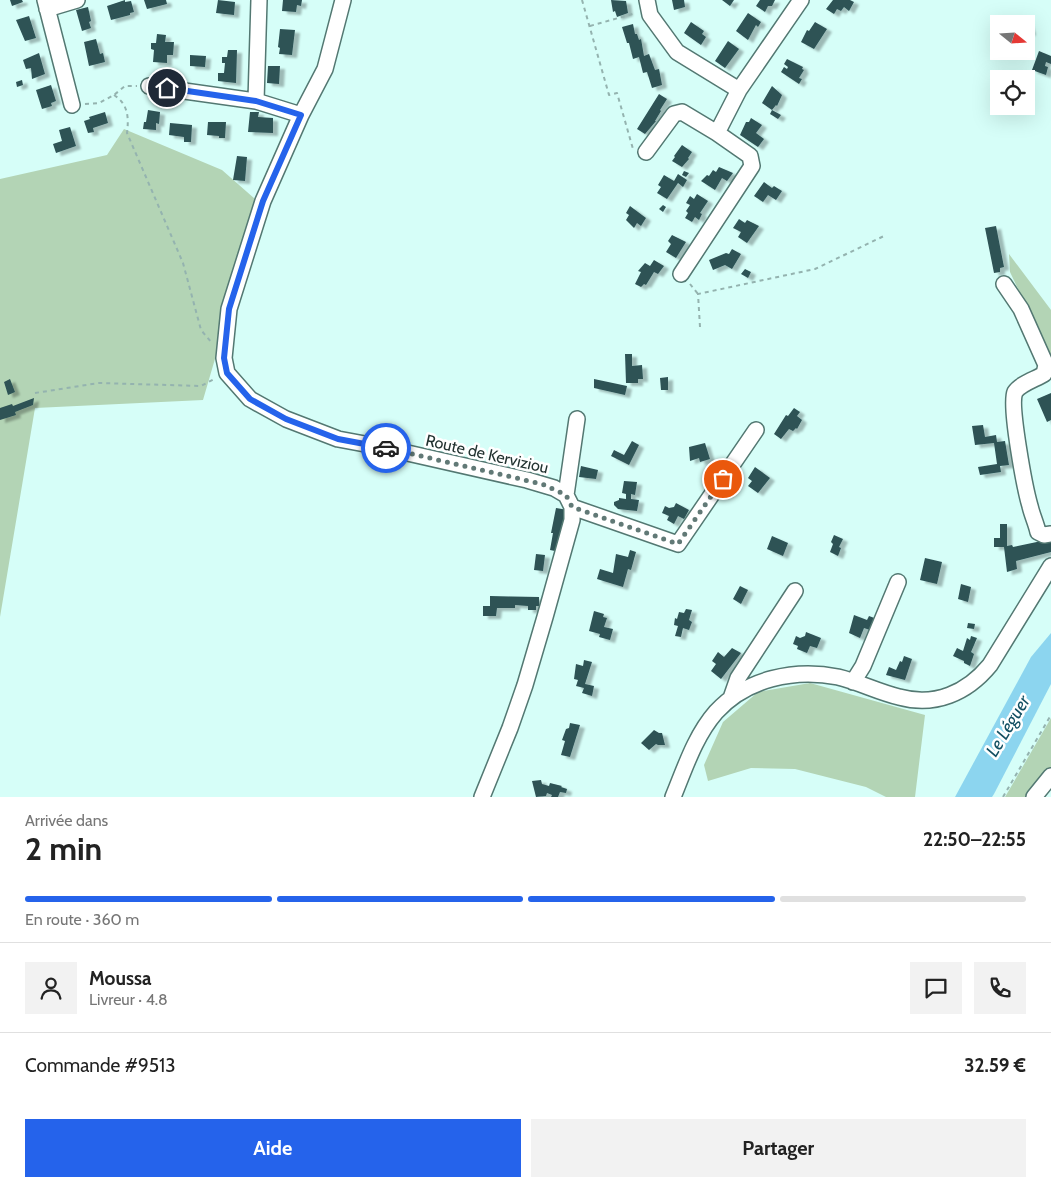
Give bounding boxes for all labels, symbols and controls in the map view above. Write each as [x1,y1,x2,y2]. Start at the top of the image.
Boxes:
north arrow [990,15,1035,60]
map controls [990,15,1035,115]
pin [146,67,188,109]
button: locate [990,70,1035,115]
icon: home [153,74,181,102]
courier [361,423,411,473]
street label: Route de Kerviziou [424,431,550,477]
icon: car [372,434,400,462]
pin [702,458,744,500]
icon: bag [709,465,737,493]
water label: Le Léguer [981,690,1036,761]
text: Arrivée dans [25,811,108,830]
text: 22:50–22:55 [923,828,1026,851]
text: 2 min [25,829,102,868]
text: En route · 360 m [25,910,139,929]
button: person [25,962,77,1014]
button: chat [910,962,962,1014]
button: phone [974,962,1026,1014]
text: Moussa [89,967,151,990]
text: Livreur · 4.8 [89,990,168,1009]
text: Commande #9513 [25,1054,175,1077]
text: 32.59 € [964,1054,1026,1077]
button: Aide [25,1119,521,1177]
button: Partager [531,1119,1026,1177]

